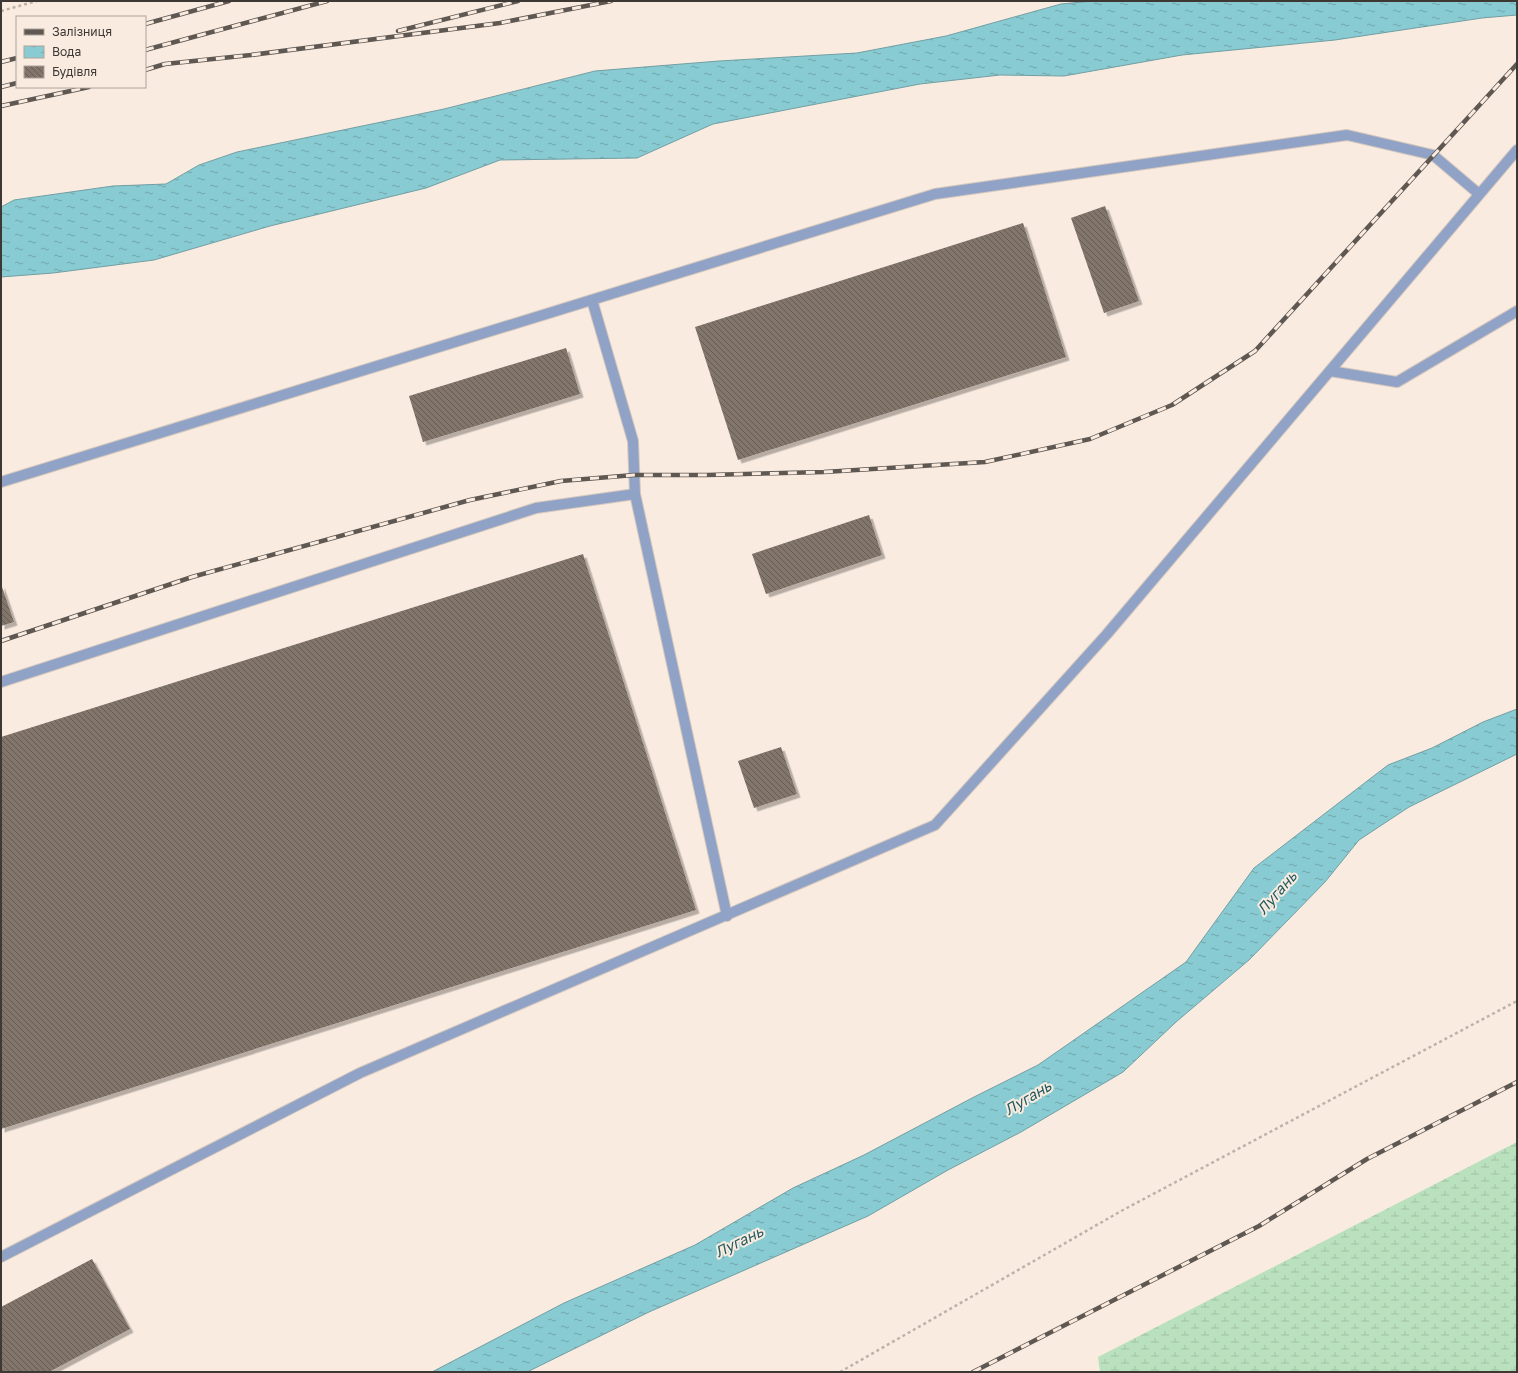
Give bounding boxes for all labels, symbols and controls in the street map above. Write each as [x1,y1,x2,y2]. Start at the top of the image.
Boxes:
legend [16,16,146,88]
text: Залізниця [52,24,112,39]
text: Вода [52,44,81,59]
text: Будівля [52,64,97,79]
water label: Лугань [1253,866,1301,918]
water label: Лугань [1001,1076,1056,1119]
water label: Лугань [712,1221,767,1261]

